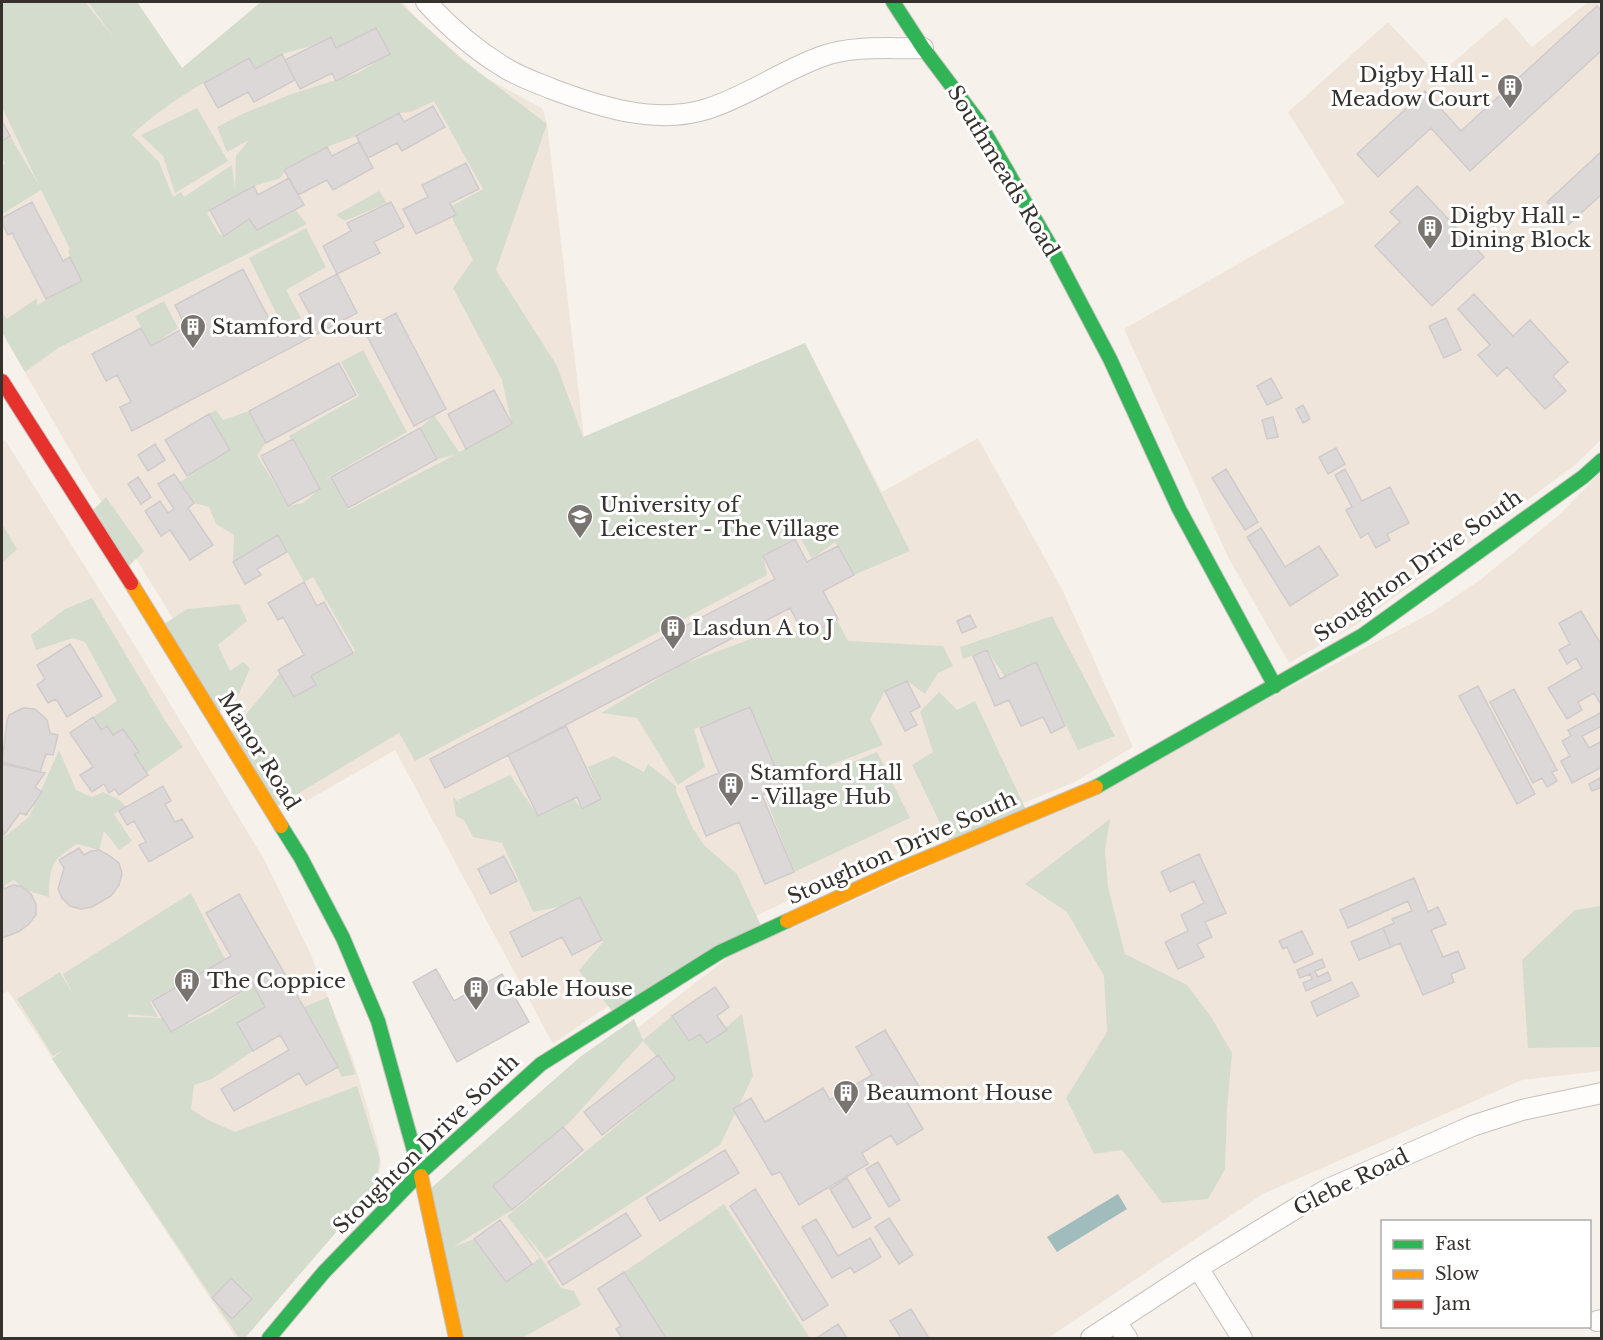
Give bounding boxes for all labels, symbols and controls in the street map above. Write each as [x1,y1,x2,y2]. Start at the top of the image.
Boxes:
place label: Digby Hall - Meadow Court [1331,62,1490,112]
building icon: Digby Hall - Meadow Court [1495,72,1525,110]
street label: Southmeads Road [941,80,1065,262]
place label: Digby Hall - Dining Block [1450,203,1591,253]
building icon: Digby Hall - Dining Block [1415,213,1445,251]
building icon: Stamford Court [178,312,208,350]
place label: Stamford Court [212,314,382,340]
street label: Stoughton Drive South [1309,484,1527,648]
place label: University of Leicester - The Village [600,492,840,542]
school or university icon: University of Leicester - The Village [565,502,595,540]
building icon: Lasdun A to J [658,613,688,651]
place label: Lasdun A to J [692,615,834,641]
street label: Manor Road [212,687,306,815]
place label: Stamford Hall - Village Hub [750,760,903,810]
building icon: Stamford Hall - Village Hub [716,770,746,808]
street label: Stoughton Drive South [783,786,1021,910]
building icon: The Coppice [172,966,202,1004]
place label: The Coppice [207,968,346,994]
building icon: Gable House [461,974,491,1012]
place label: Gable House [496,976,633,1002]
street label: Stoughton Drive South [328,1048,524,1240]
building icon: Beaumont House [831,1078,861,1116]
place label: Beaumont House [866,1080,1053,1106]
street label: Glebe Road [1289,1143,1413,1221]
legend [1381,1220,1591,1328]
text: Fast [1435,1233,1472,1255]
text: Slow [1435,1263,1480,1285]
text: Jam [1433,1293,1471,1315]

